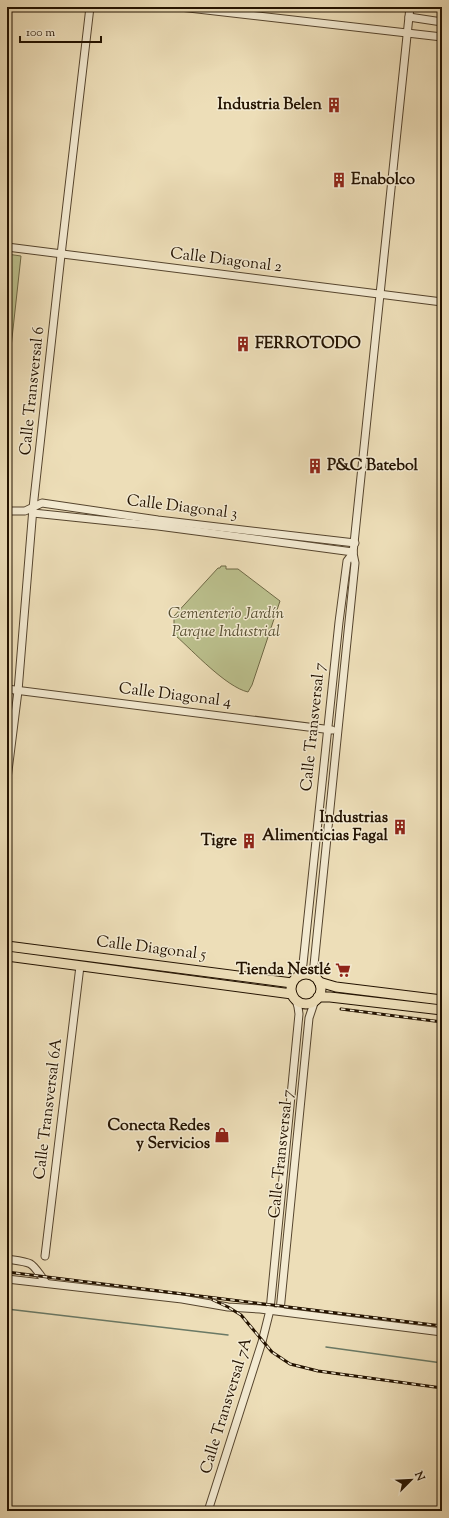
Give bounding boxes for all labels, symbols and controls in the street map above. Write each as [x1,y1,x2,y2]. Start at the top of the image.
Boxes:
scale bar [20,18,101,44]
text: 100 m [26,24,55,42]
place label: Industria Belen [218,94,323,117]
building icon: Industria Belen [325,96,343,114]
place label: Enabolco [351,169,415,192]
building icon: Enabolco [330,171,348,189]
street label: Calle Diagonal 2 [169,243,284,279]
street label: Calle Transversal 6 [15,325,51,457]
place label: FERROTODO [255,333,361,356]
building icon: FERROTODO [234,335,252,353]
place label: P&C Batebol [327,455,419,478]
building icon: P&C Batebol [306,457,324,475]
street label: Calle Diagonal 3 [125,490,239,526]
park label: Cementerio Jardín Parque Industrial [168,603,285,644]
street label: Calle Transversal 7 [296,661,332,793]
street label: Calle Diagonal 4 [117,678,233,714]
place label: Industrias Alimenticias Fagal [262,807,389,848]
building icon: Industrias Alimenticias Fagal [391,818,409,836]
place label: Tigre [201,830,238,853]
building icon: Tigre [240,832,258,850]
street label: Calle Diagonal 5 [95,931,208,967]
place label: Tienda Nestlé [236,959,332,982]
supermarket icon: Tienda Nestlé [334,961,352,979]
street label: Calle Transversal 6A [29,1037,69,1181]
street label: Calle Transversal 7 [264,1088,300,1220]
place label: Conecta Redes y Servicios [108,1115,210,1156]
shop icon: Conecta Redes y Servicios [213,1126,231,1144]
street label: Calle Transversal 7A [195,1335,259,1477]
north arrow [391,1460,431,1500]
text: N [410,1468,428,1484]

